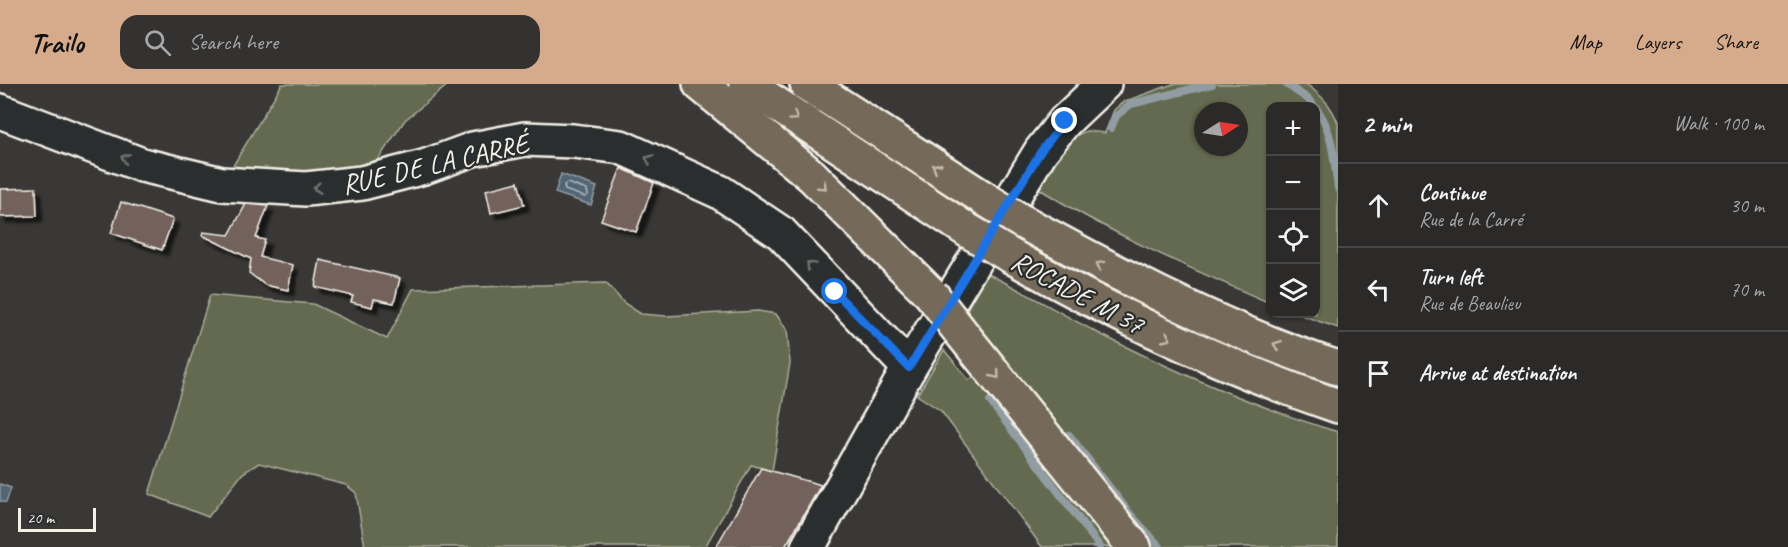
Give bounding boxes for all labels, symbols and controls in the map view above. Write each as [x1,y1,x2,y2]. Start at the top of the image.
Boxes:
search box [120,15,540,69]
text: Trailo [30,25,84,60]
icon: search [141,26,174,59]
text: Search here [189,28,278,56]
text: Map [1569,29,1602,55]
text: Layers [1635,29,1681,55]
text: Share [1714,29,1758,55]
north arrow [1194,102,1248,156]
map controls [1266,102,1320,318]
button: + [1266,102,1320,156]
route end [1051,107,1077,133]
text: 2 min [1362,107,1412,140]
one-way arrow [788,110,799,121]
text: Walk · 100 m [1674,111,1764,136]
street label: RUE DE LA CARRÉ [338,124,535,202]
one-way arrow [120,153,131,166]
one-way arrow [645,154,656,166]
button: − [1266,156,1320,210]
one-way arrow [932,163,942,175]
one-way arrow [816,179,826,190]
text: Continue [1419,179,1485,207]
one-way arrow [312,181,321,194]
icon: ahead [1362,189,1395,222]
text: 30 m [1730,193,1764,218]
text: Rue de la Carré [1419,207,1522,232]
button: locate [1266,210,1320,264]
street label: ROCADE M 37 [1005,243,1151,343]
one-way arrow [806,261,817,272]
one-way arrow [1096,261,1106,272]
text: Turn left [1419,263,1483,291]
button: layers [1266,264,1320,318]
icon: left [1362,273,1395,306]
text: 70 m [1730,277,1764,302]
route start [821,278,847,304]
text: Rue de Beaulieu [1419,291,1520,316]
one-way arrow [1160,330,1171,342]
one-way arrow [1273,340,1284,352]
icon: arrive [1362,357,1395,390]
text: Arrive at destination [1419,359,1576,387]
one-way arrow [989,368,1000,379]
scale bar [18,505,96,532]
text: 20 m [27,508,54,528]

